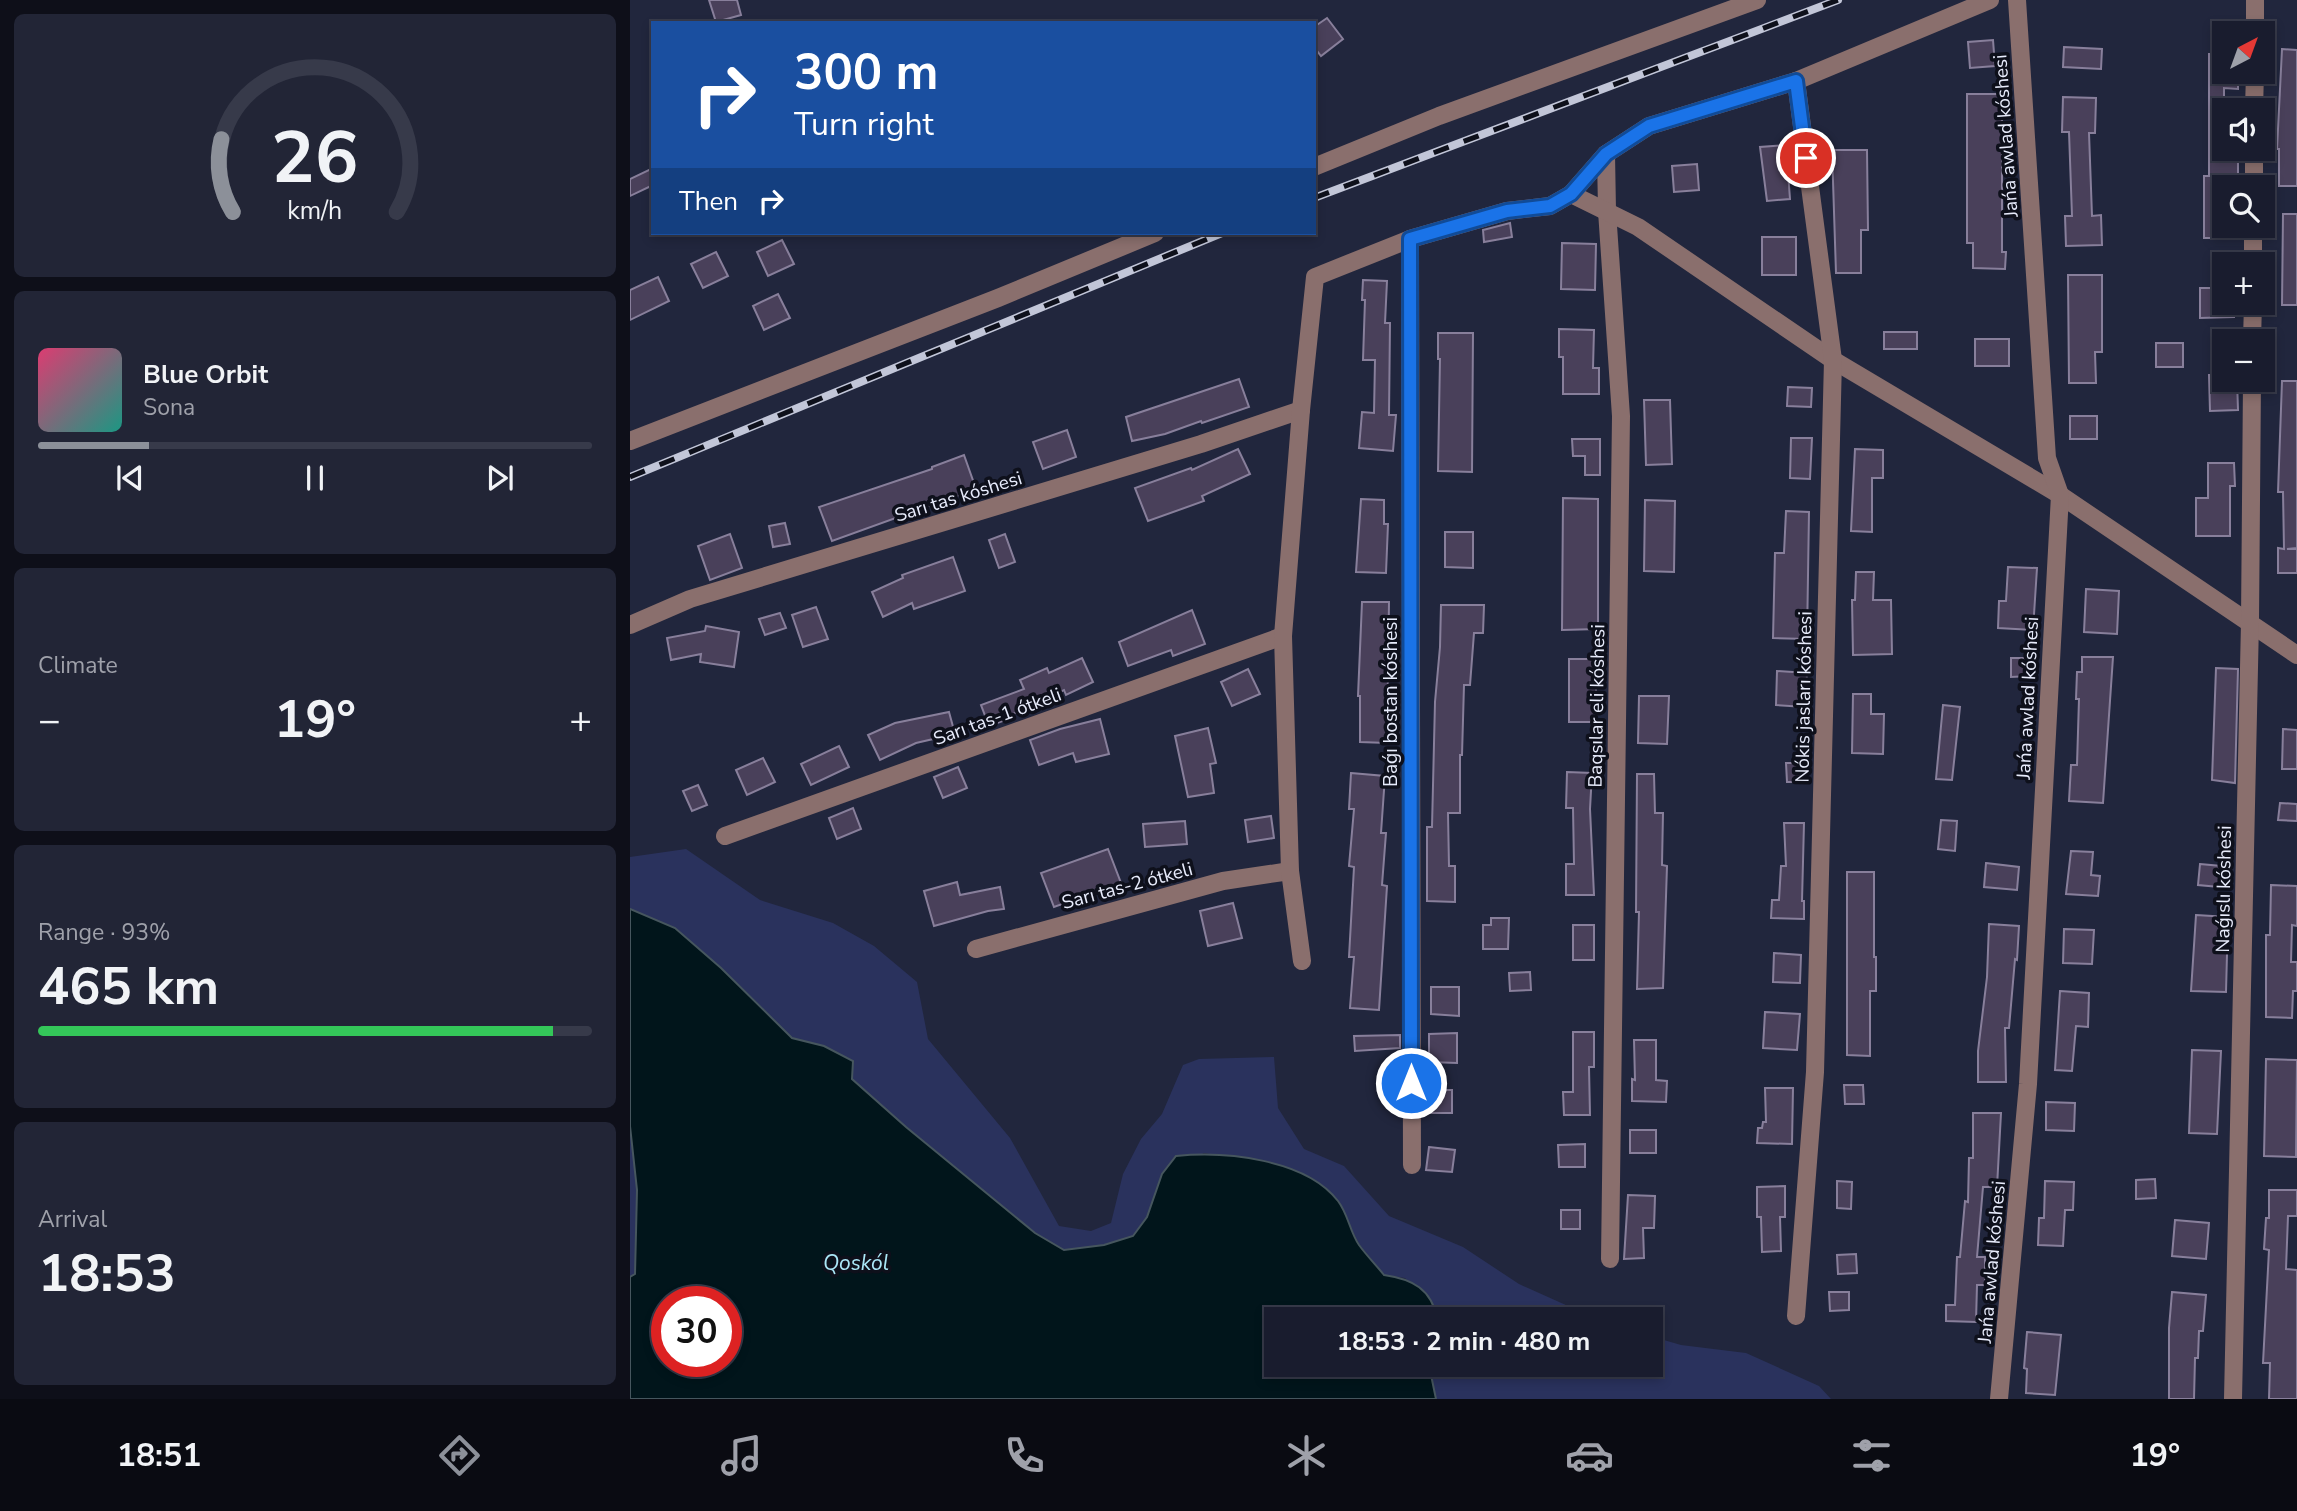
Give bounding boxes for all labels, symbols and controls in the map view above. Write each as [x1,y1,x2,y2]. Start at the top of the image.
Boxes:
north arrow [2212,21,2275,84]
map controls [2212,21,2275,392]
text: 300 m [794,39,938,106]
icon: right [679,49,770,140]
street label: Jańa awlad kóshesi [1987,54,2025,219]
button: sound [2212,98,2275,161]
text: Turn right [794,103,934,146]
text: 26 [271,108,359,208]
pin [1776,128,1836,188]
icon: arrive [1787,139,1825,177]
button: search [2212,175,2275,238]
icon: right [752,182,790,220]
text: Then [679,184,738,219]
text: km/h [287,193,343,227]
button: + [2212,252,2275,315]
button: − [2212,329,2275,392]
text: Blue Orbit [143,357,268,392]
text: Sona [143,392,195,423]
icon: previous [111,459,149,497]
icon: pause [296,459,334,497]
icon: next [481,459,519,497]
street label: Sarı tas kóshesi [891,465,1025,529]
street label: Nókis jasları kóshesi [1790,611,1818,783]
street label: Jańa awlad kóshesi [2011,616,2045,781]
street label: Baǵı bostan kóshesi [1378,617,1404,787]
street label: Baqsılar eli kóshesi [1583,624,1611,788]
text: Climate [38,650,118,681]
street label: Sarı tas-1 ótkeli [930,682,1065,752]
text: 19° [274,684,356,755]
text: − [38,695,61,746]
text: + [569,695,592,746]
street label: Naǵıslı kóshesi [2210,825,2238,953]
street label: Sarı tas-2 ótkeli [1059,856,1196,916]
text: Range · 93% [38,917,170,948]
text: 465 km [38,951,219,1022]
position arrow [1374,1046,1448,1120]
street label: Jańa awlad kóshesi [1972,1180,2012,1345]
text: Arrival [38,1204,107,1235]
text: 18:53 [38,1238,176,1309]
water label: Qoskól [823,1249,889,1277]
speed limit sign: 30 [651,1286,742,1377]
text: 18:53 · 2 min · 480 m [1337,1324,1590,1359]
icon: directions [435,1431,484,1480]
icon: music [717,1431,766,1480]
icon: phone [1000,1431,1049,1480]
icon: climate [1282,1431,1331,1480]
icon: car [1565,1431,1614,1480]
icon: filters [1847,1431,1896,1480]
text: 18:51 [117,1434,201,1477]
text: 19° [2130,1434,2180,1477]

